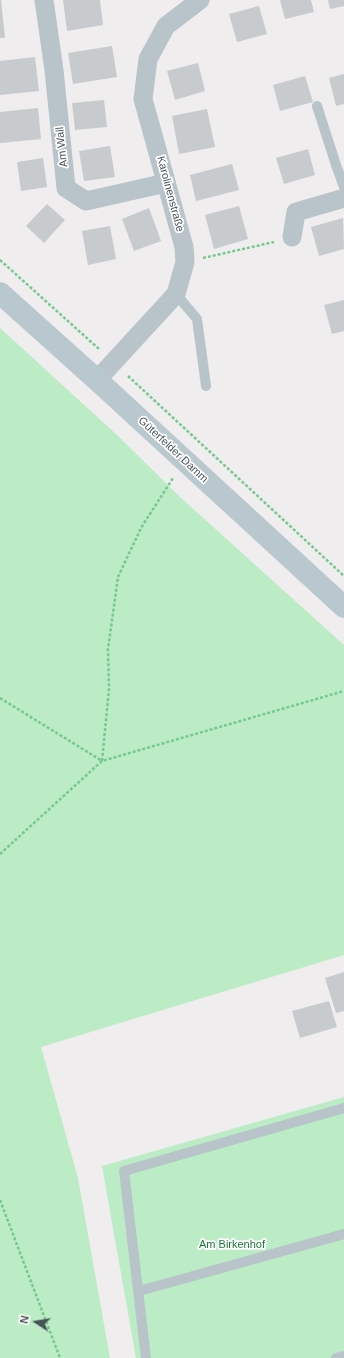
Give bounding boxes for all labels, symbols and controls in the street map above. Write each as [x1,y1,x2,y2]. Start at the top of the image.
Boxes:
street label: Am Wall [53,126,71,168]
street label: Karolinenstraße [154,155,186,233]
street label: Güterfelder Damm [135,414,211,486]
park label: Am Birkenhof [199,1238,265,1252]
north arrow [16,1302,56,1342]
text: N [18,1314,31,1325]

